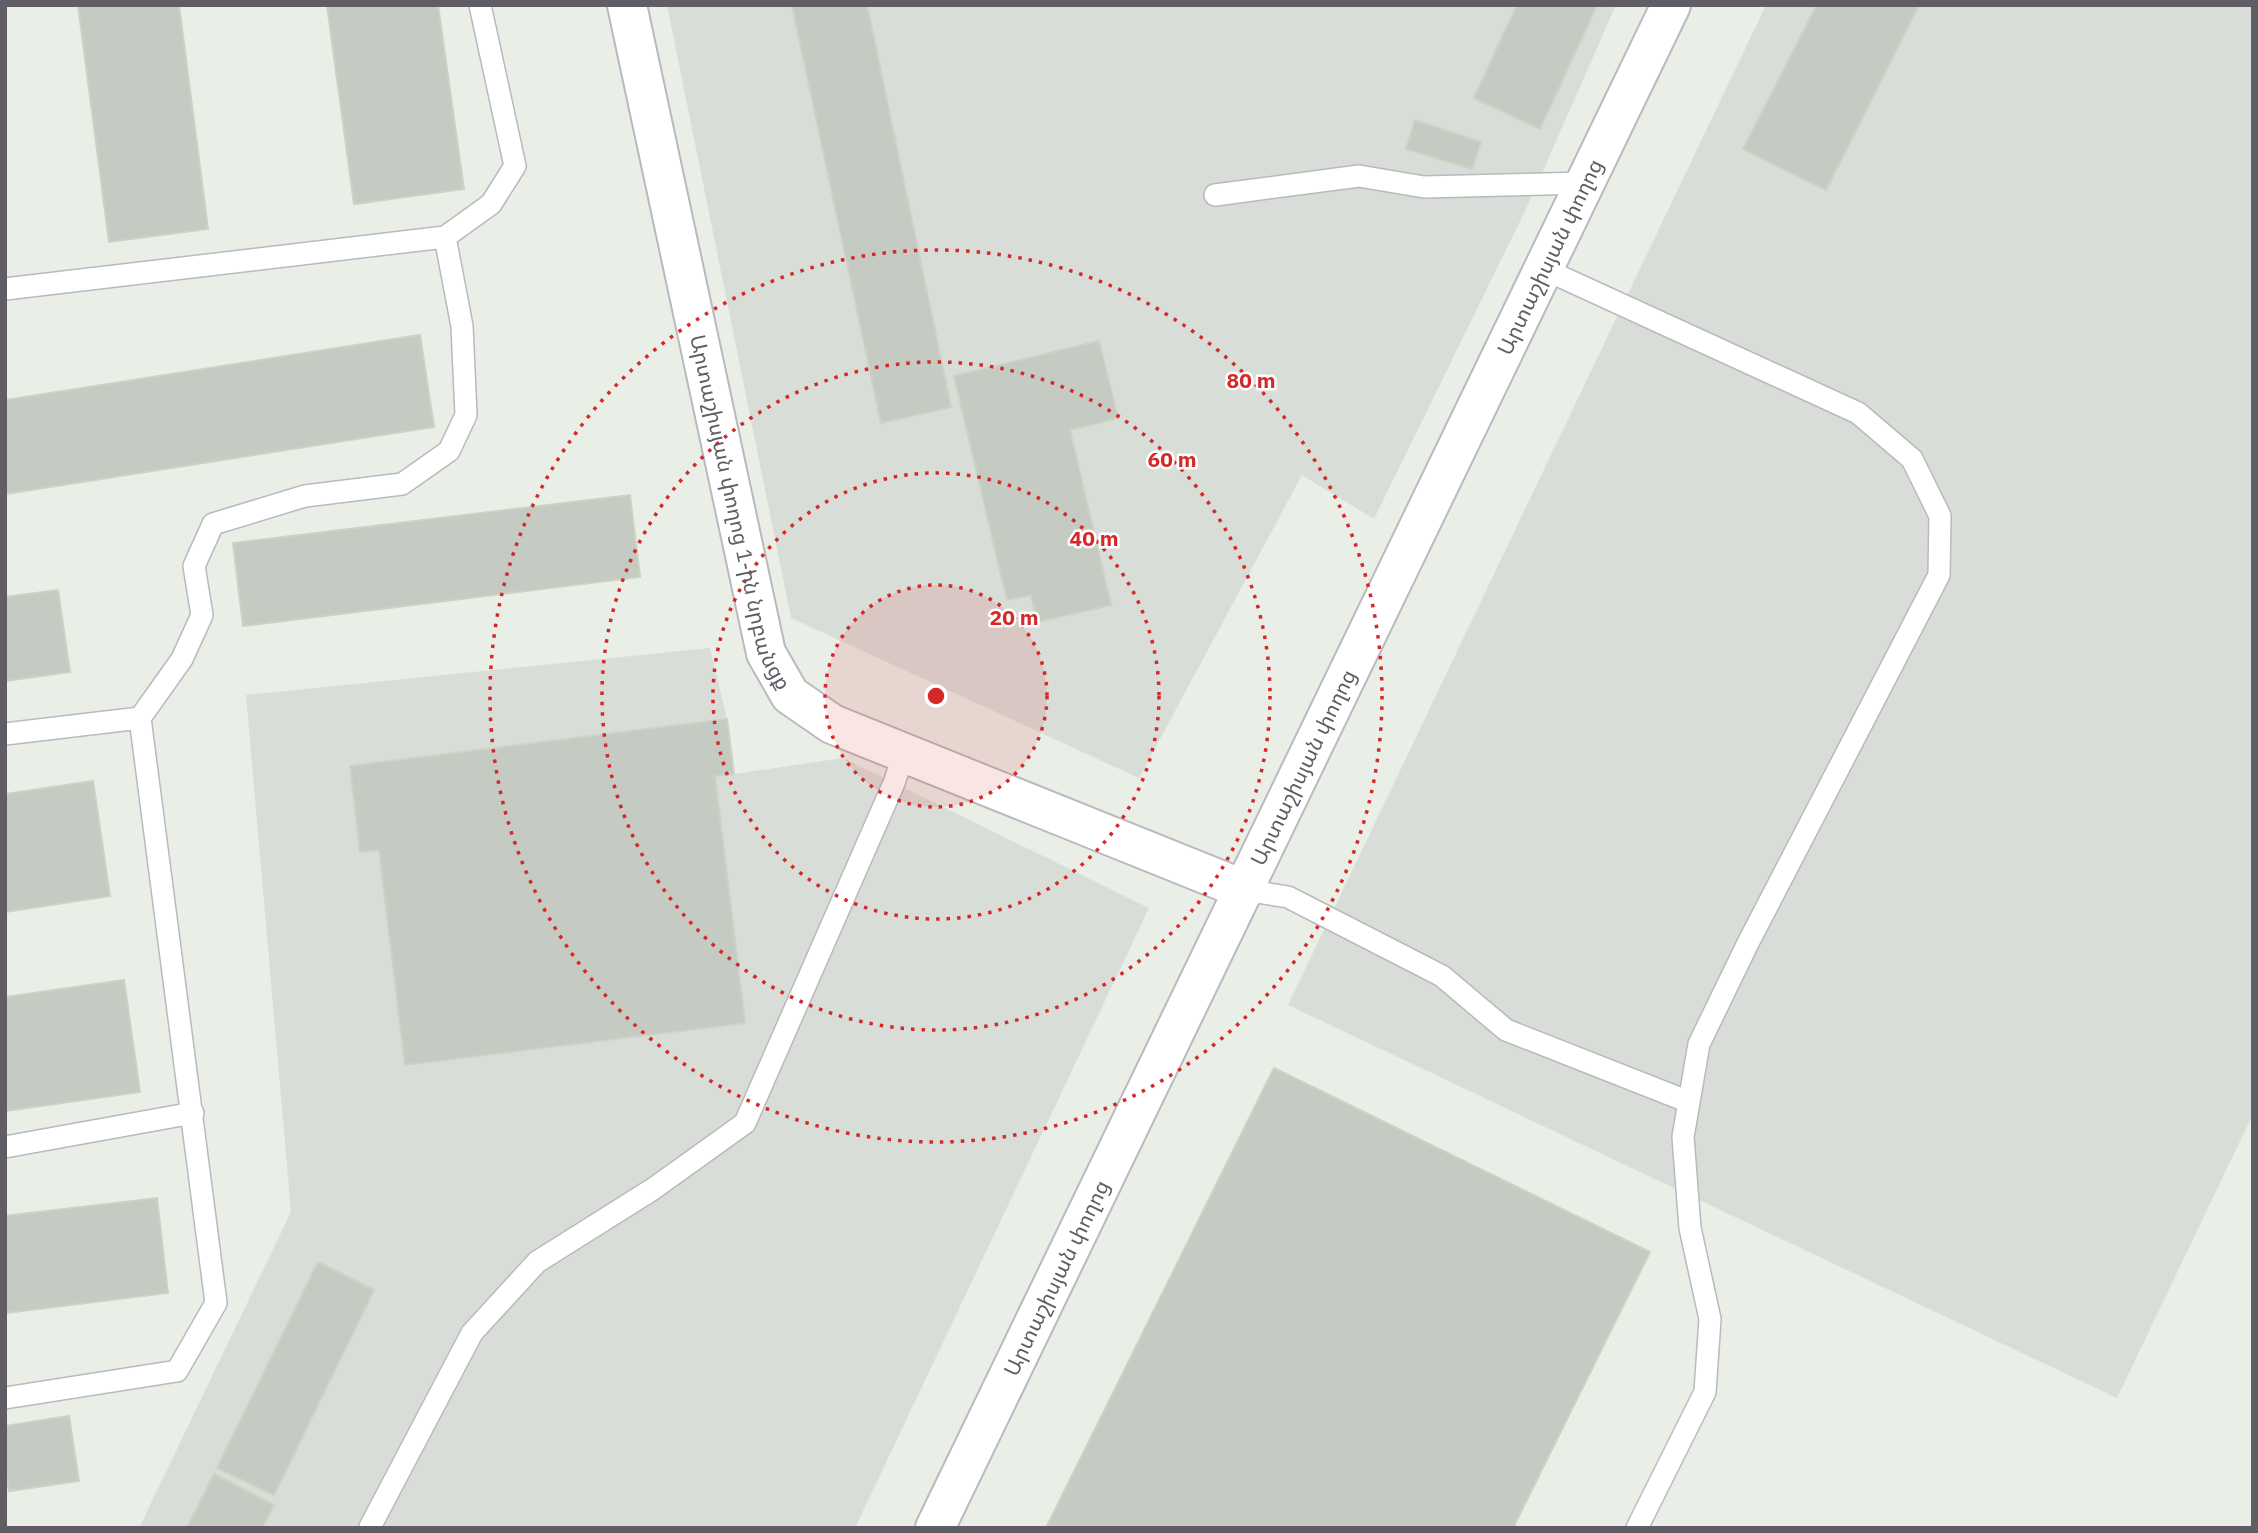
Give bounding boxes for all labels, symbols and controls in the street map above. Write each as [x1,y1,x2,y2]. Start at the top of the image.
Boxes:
street label: Արտաշիսյան փողոց [1490,154,1609,359]
street label: Արտաշիսյան փողոց 1-ին նրբանցք [684,332,798,695]
text: 80 m [1227,366,1275,394]
text: 60 m [1148,445,1196,473]
text: 40 m [1070,524,1118,552]
text: 20 m [990,603,1038,631]
street label: Արտաշիսյան փողոց [1243,665,1362,870]
centre of rings [924,684,948,708]
street label: Արտաշիսյան փողոց [997,1175,1115,1380]

